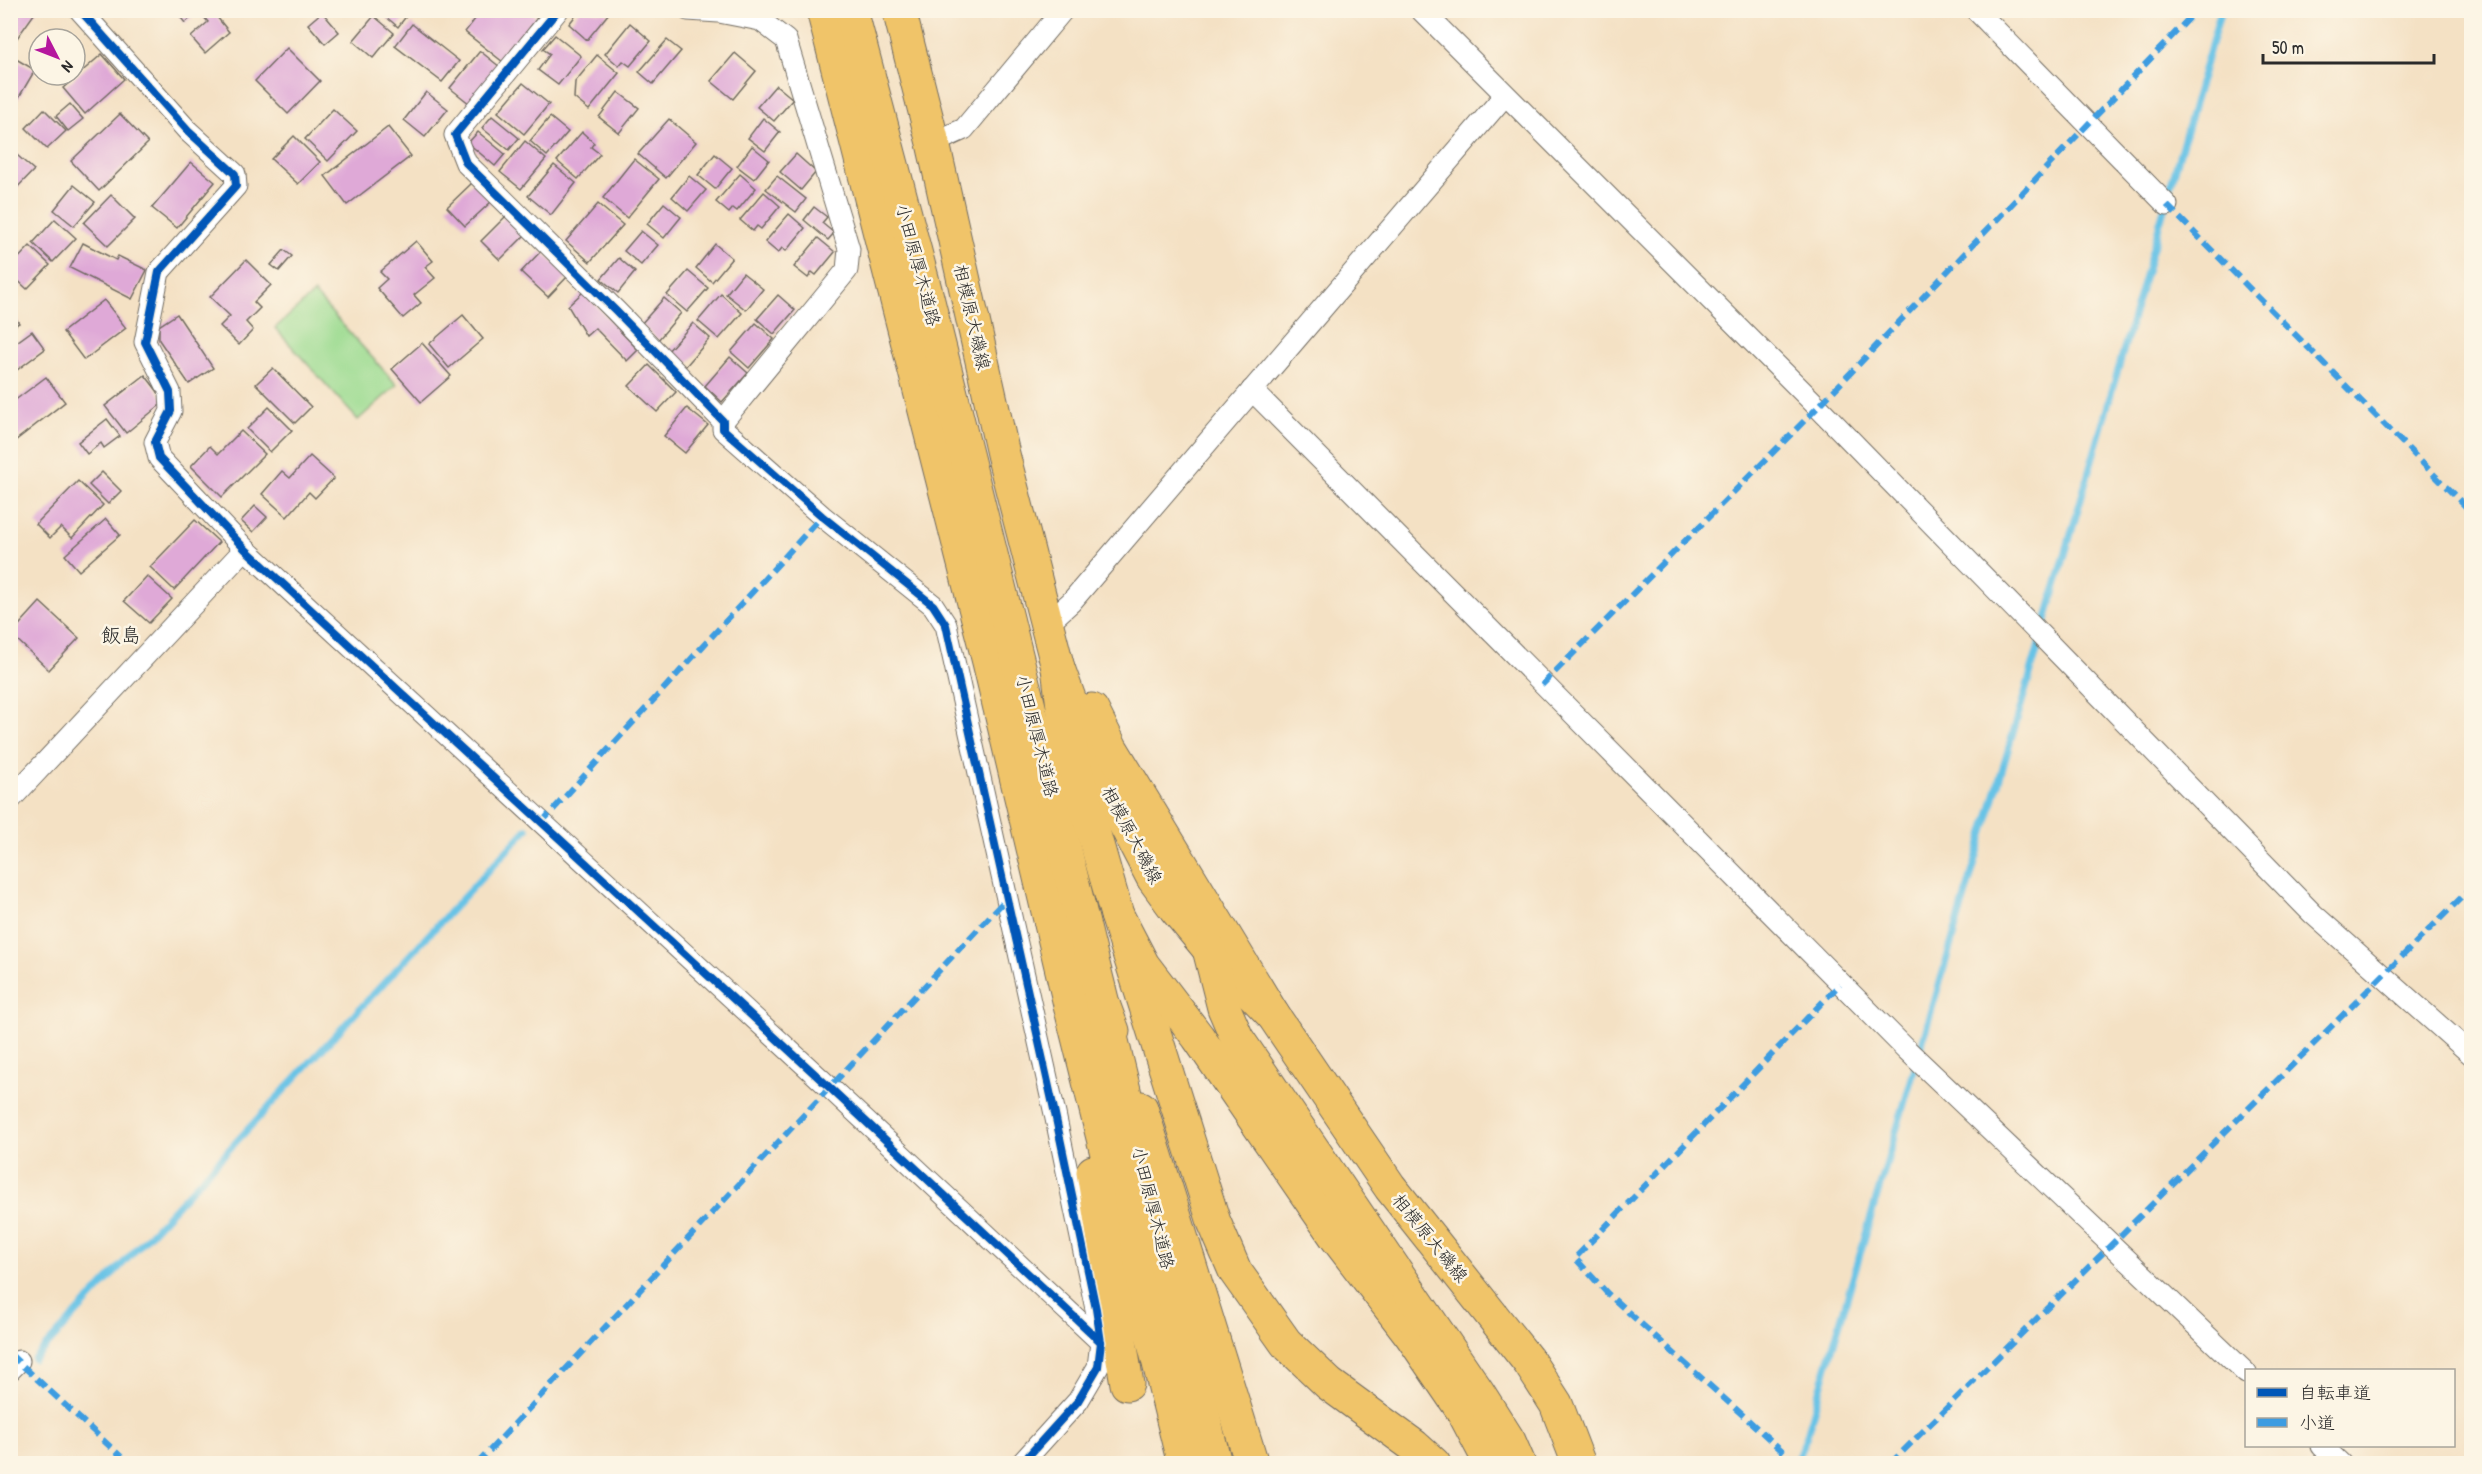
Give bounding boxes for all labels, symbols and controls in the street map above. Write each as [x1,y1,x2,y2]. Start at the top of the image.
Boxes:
north arrow [27,27,87,87]
scale bar [2263,27,2434,65]
text: 50 m [2272,35,2304,60]
text: N [57,57,79,78]
street label: 小田原厚木道路 [890,201,947,329]
street label: 相模原大磯線 [948,261,997,372]
district label: 飯島 [101,621,141,648]
street label: 小田原厚木道路 [1010,672,1065,800]
street label: 相模原大磯線 [1096,781,1169,888]
street label: 小田原厚木道路 [1126,1144,1181,1272]
street label: 相模原大磯線 [1387,1188,1474,1288]
legend [2245,1369,2455,1447]
text: 自転車道 [2299,1380,2371,1405]
text: 小道 [2299,1410,2335,1435]

